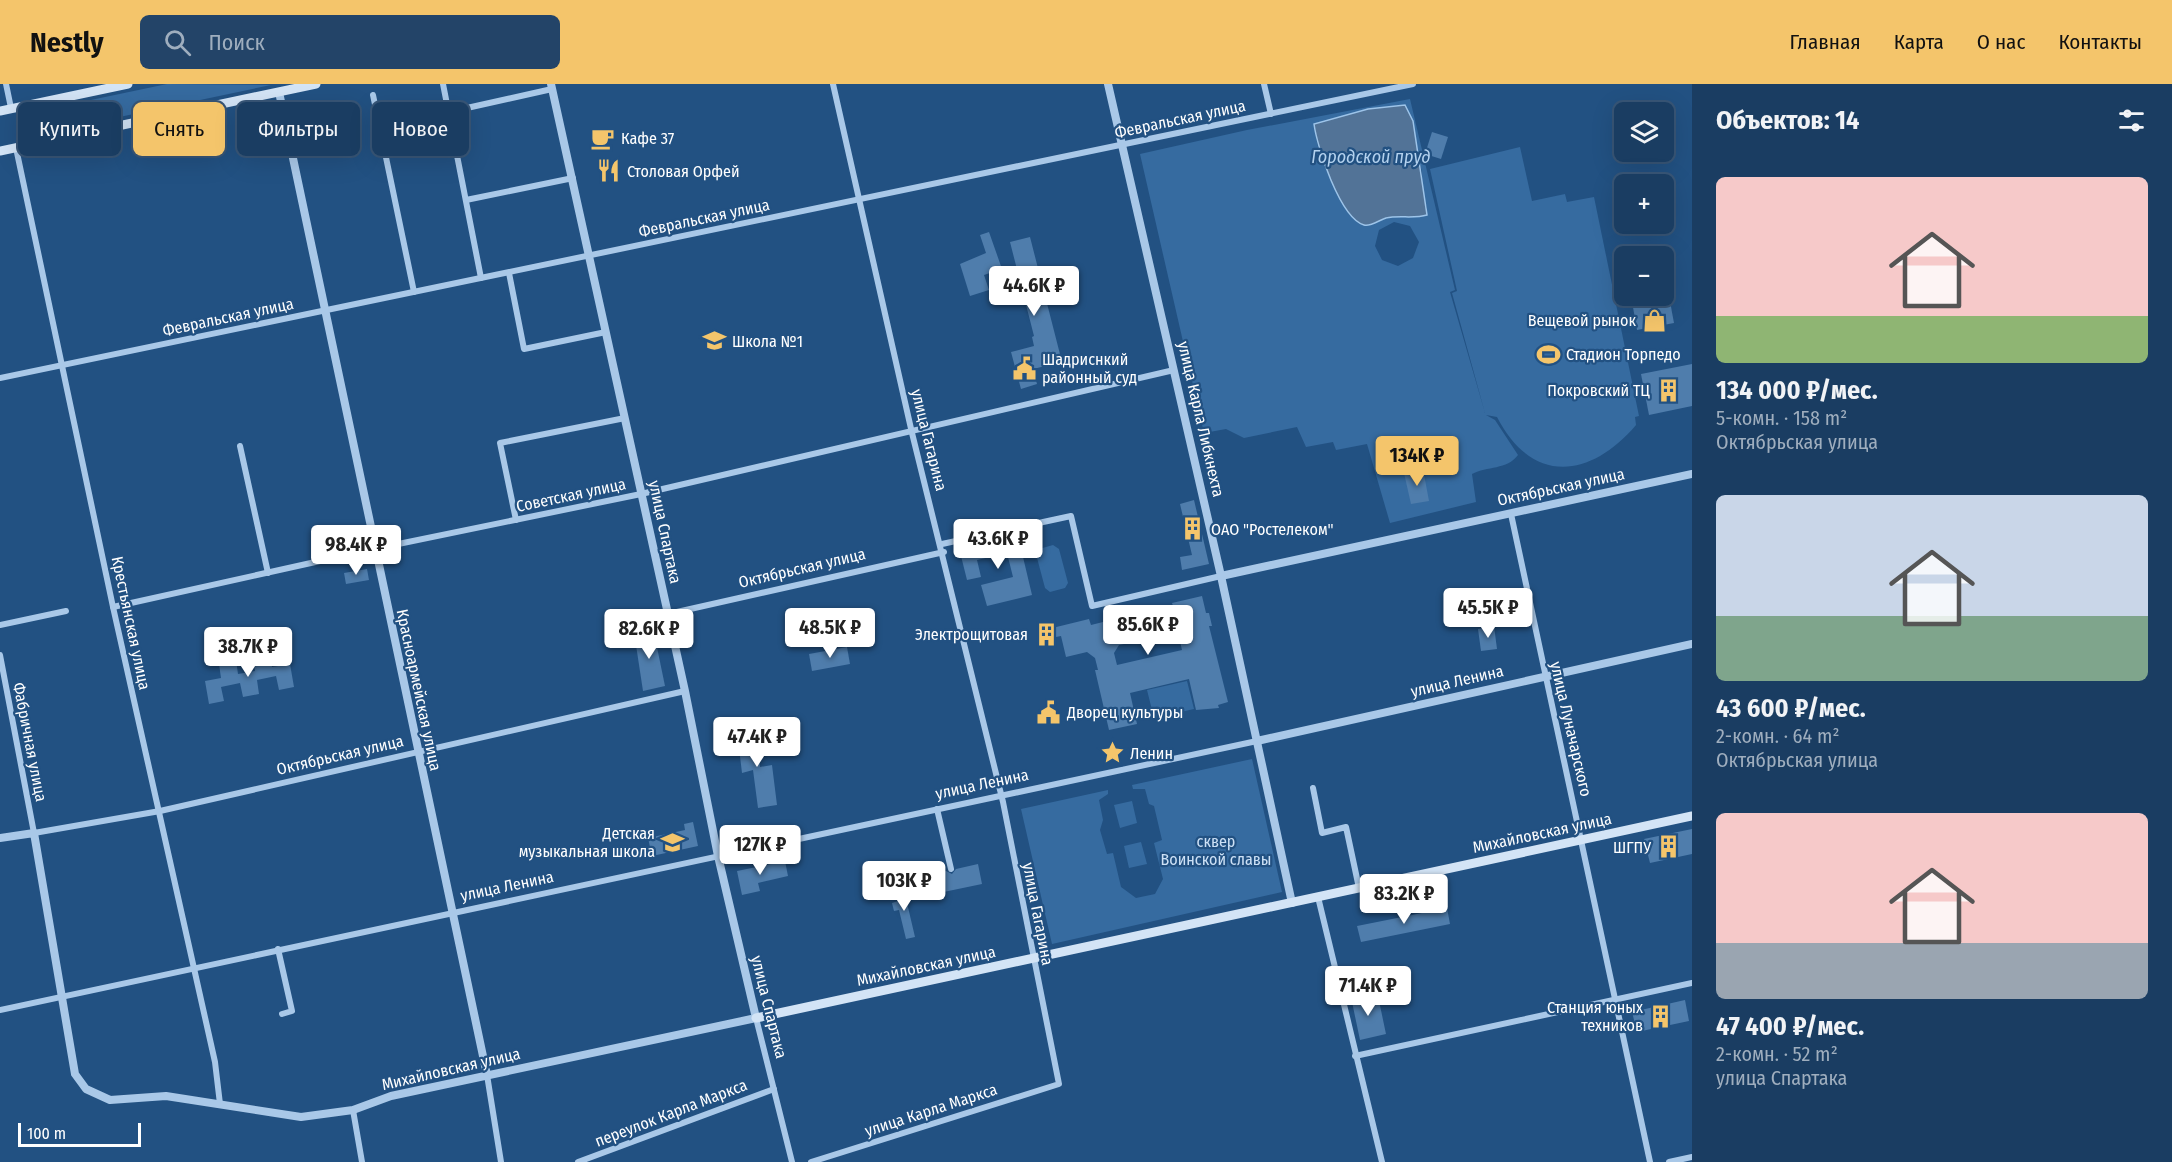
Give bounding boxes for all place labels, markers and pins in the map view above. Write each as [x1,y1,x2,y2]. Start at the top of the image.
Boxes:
cafe icon: Кафе 37 [590,125,616,151]
place label: Кафе 37 [621,129,675,148]
restaurant icon: Столовая Орфей [596,158,622,184]
place label: Столовая Орфей [627,162,740,181]
pin: 44.6K ₽ [979,266,1089,317]
shop icon: Вещевой рынок [1641,307,1667,333]
place label: Вещевой рынок [1528,311,1636,330]
school or university icon: Школа №1 [701,328,727,354]
place label: Школа №1 [732,332,803,351]
sports icon: Стадион Торпедо [1535,341,1561,367]
place label: Стадион Торпедо [1566,345,1681,364]
place label: Шадриснкий районный суд [1042,350,1137,387]
public building icon: Шадриснкий районный суд [1011,355,1037,381]
building icon: Покровский ТЦ [1655,377,1681,403]
place label: Покровский ТЦ [1547,381,1650,400]
pin: 134K ₽ [1368,436,1466,487]
building icon: ОАО "Ростелеком" [1180,516,1206,542]
pin: 43.6K ₽ [943,519,1053,570]
place label: ОАО "Ростелеком" [1211,520,1334,539]
pin: 98.4K ₽ [301,525,411,576]
pin: 45.5K ₽ [1433,588,1543,639]
pin: 85.6K ₽ [1093,605,1203,656]
pin: 48.5K ₽ [775,608,885,659]
pin: 82.6K ₽ [594,609,704,660]
building icon: Электрощитовая [1033,621,1059,647]
place label: Электрощитовая [915,625,1028,644]
pin: 38.7K ₽ [193,627,303,678]
public building icon: Дворец культуры [1036,699,1062,725]
place label: Дворец культуры [1066,703,1183,722]
pin: 47.4K ₽ [702,717,812,768]
place icon: Ленин [1099,740,1125,766]
place label: Ленин [1130,744,1173,763]
place label: Детская музыкальная школа [519,824,655,861]
pin: 127K ₽ [711,825,809,876]
school or university icon: Детская музыкальная школа [660,829,686,855]
building icon: ШГПУ [1656,834,1682,860]
place label: ШГПУ [1613,838,1651,857]
pin: 103K ₽ [855,861,953,912]
pin: 83.2K ₽ [1349,874,1459,925]
pin: 71.4K ₽ [1313,966,1423,1017]
place label: Станция юных техников [1547,998,1643,1035]
building icon: Станция юных техников [1648,1003,1674,1029]

